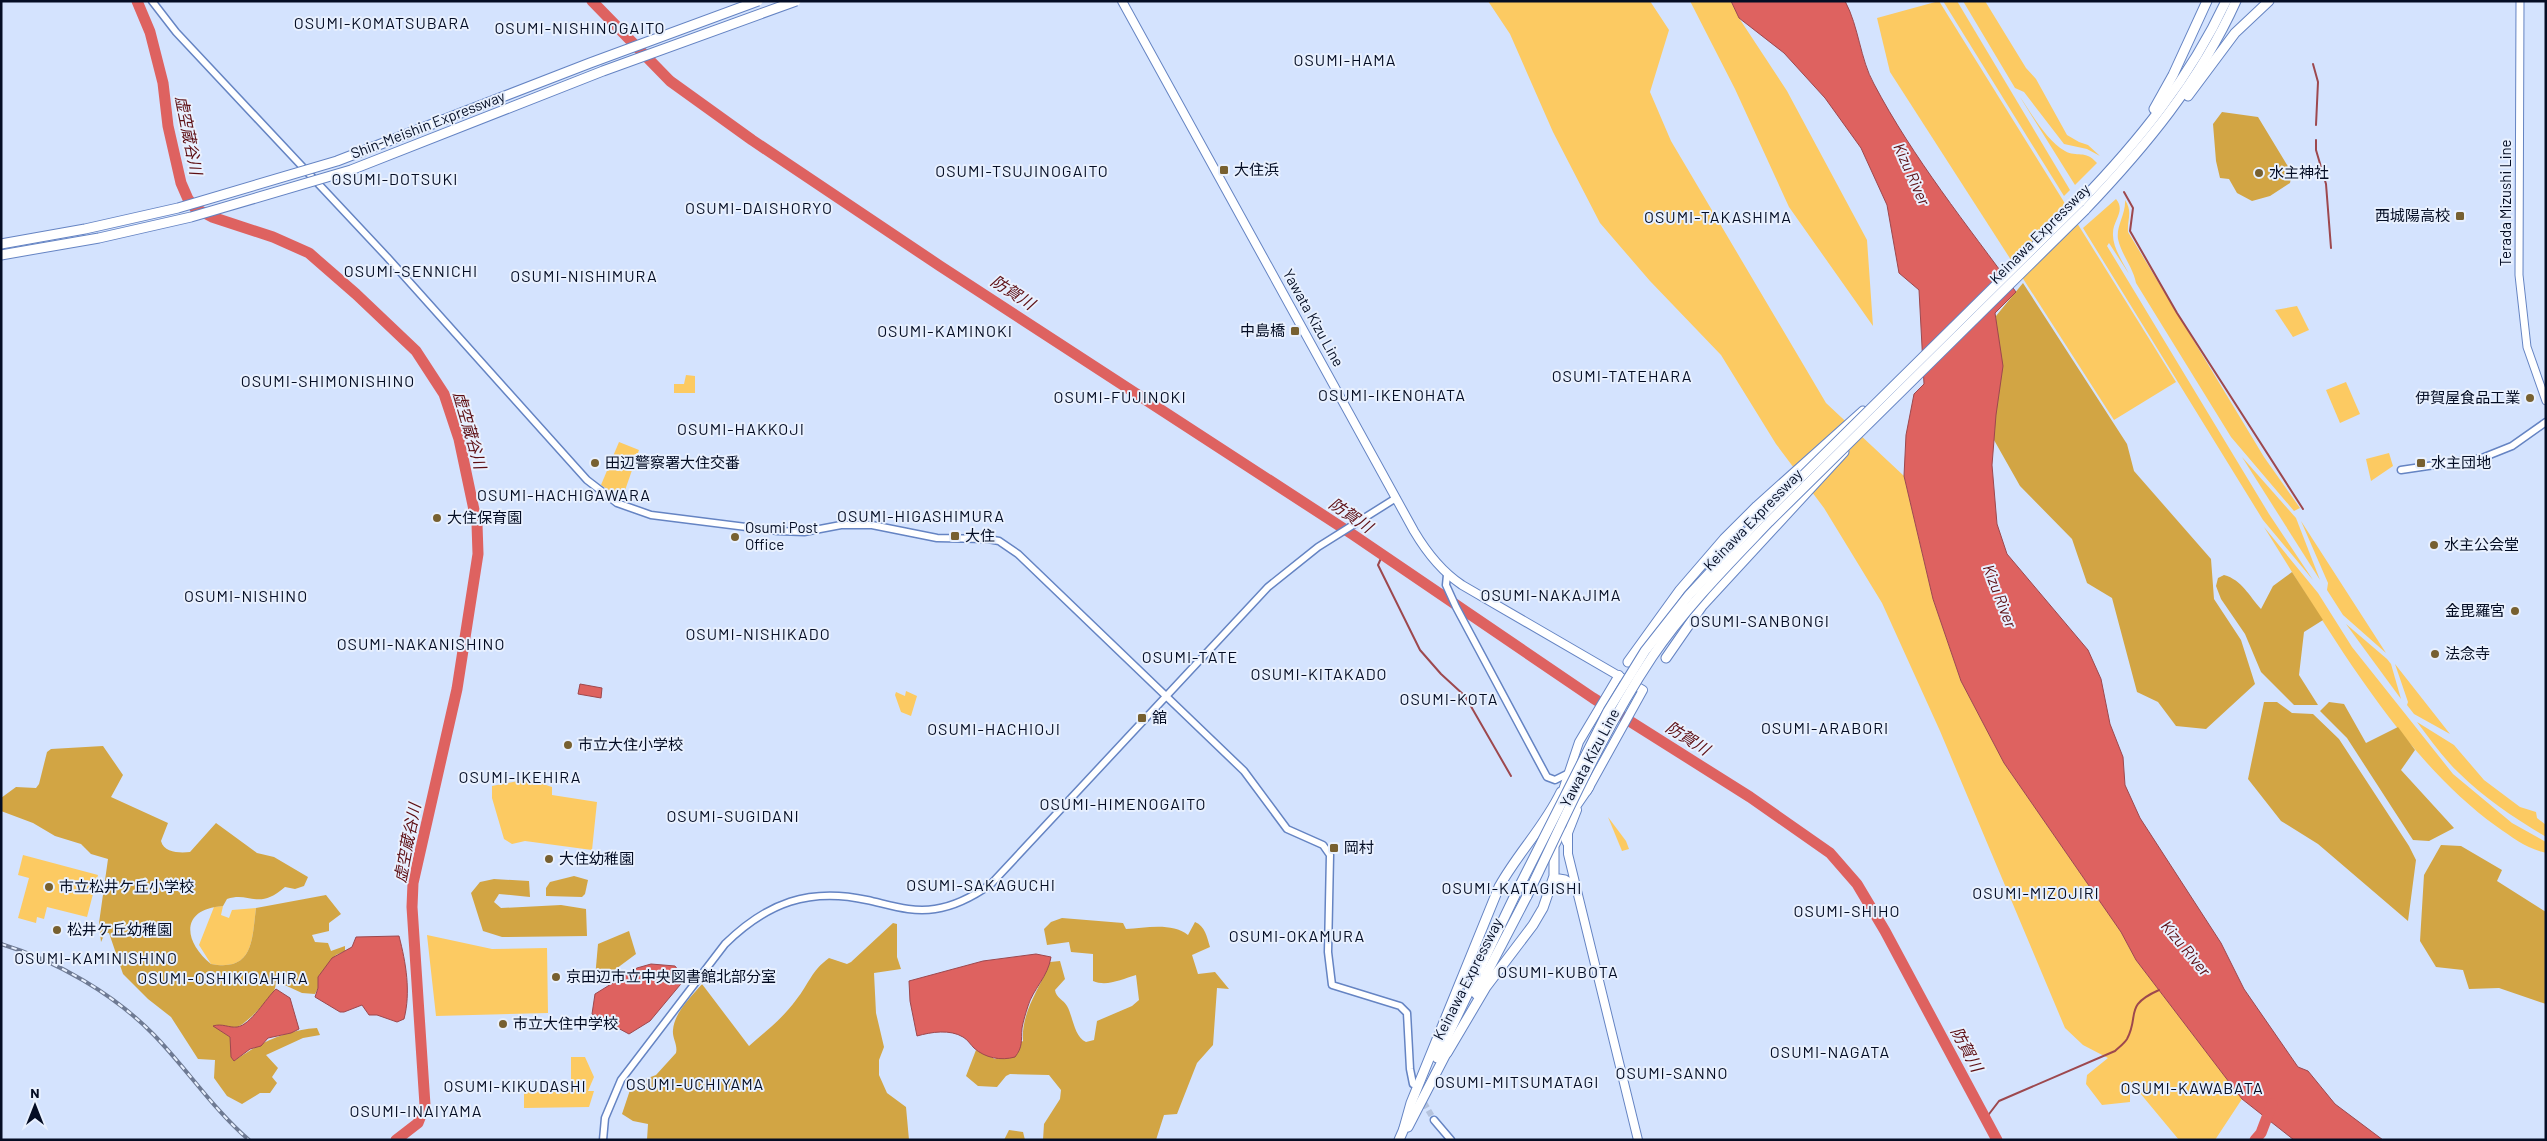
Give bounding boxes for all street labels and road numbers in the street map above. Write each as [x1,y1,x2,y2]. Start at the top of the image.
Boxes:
street label: Shin-Meishin Expressway [348,86,507,162]
street label: Terada Mizushi Line [2496,139,2514,267]
street label: Keinawa Expressway [1985,179,2093,287]
street label: Yawata Kizu Line [1280,266,1348,369]
street label: Keinawa Expressway [1699,465,1805,574]
street label: Yawata Kizu Line [1556,705,1623,810]
street label: Keinawa Expressway [1429,915,1506,1042]

